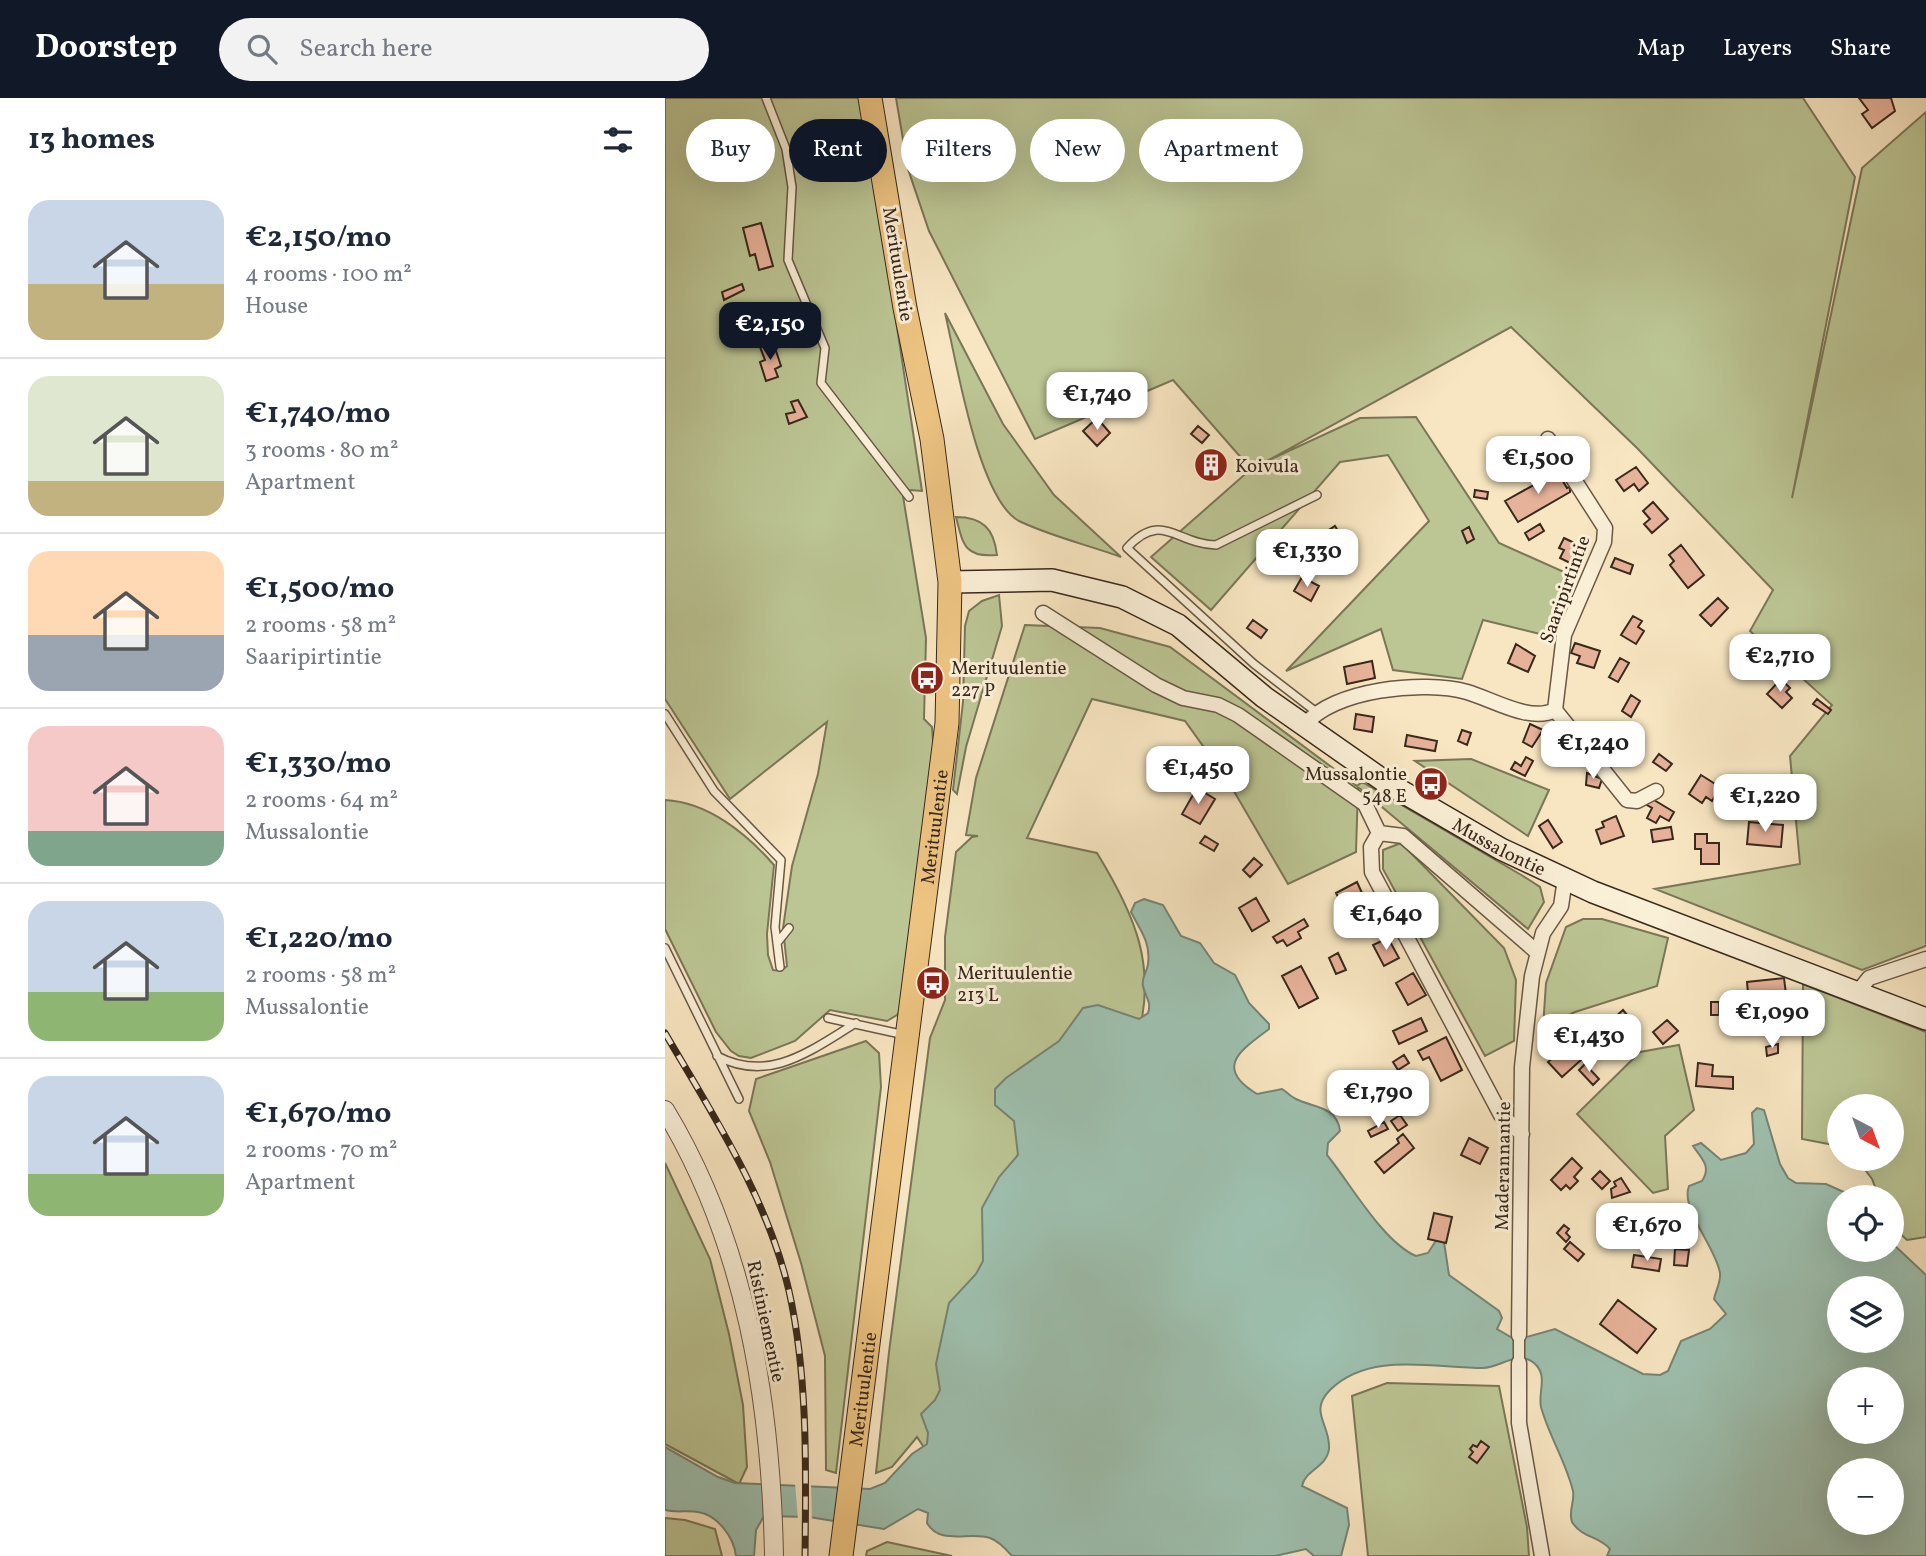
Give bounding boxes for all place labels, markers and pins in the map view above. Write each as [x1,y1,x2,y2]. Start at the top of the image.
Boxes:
pin: €2,150 [713,302,827,362]
pin: €1,740 [1040,372,1154,432]
pin: €1,500 [1481,436,1595,496]
building icon: Koivula [1192,446,1230,484]
place label: Koivula [1235,454,1299,480]
pin: €1,330 [1250,530,1364,589]
pin: €2,710 [1723,634,1837,694]
place label: Merituulentie 227 P [951,656,1067,704]
bus stop icon: Merituulentie 227 P [908,659,946,697]
pin: €1,240 [1536,722,1650,781]
pin: €1,450 [1141,746,1255,806]
place label: Mussalontie 548 E [1305,762,1407,810]
bus stop icon: Mussalontie 548 E [1412,765,1450,803]
pin: €1,220 [1708,774,1822,834]
pin: €1,640 [1329,892,1443,952]
place label: Merituulentie 213 L [957,961,1073,1009]
bus stop icon: Merituulentie 213 L [914,964,952,1002]
pin: €1,090 [1715,990,1829,1050]
pin: €1,430 [1532,1014,1646,1074]
pin: €1,790 [1321,1070,1435,1130]
pin: €1,670 [1590,1204,1704,1263]

